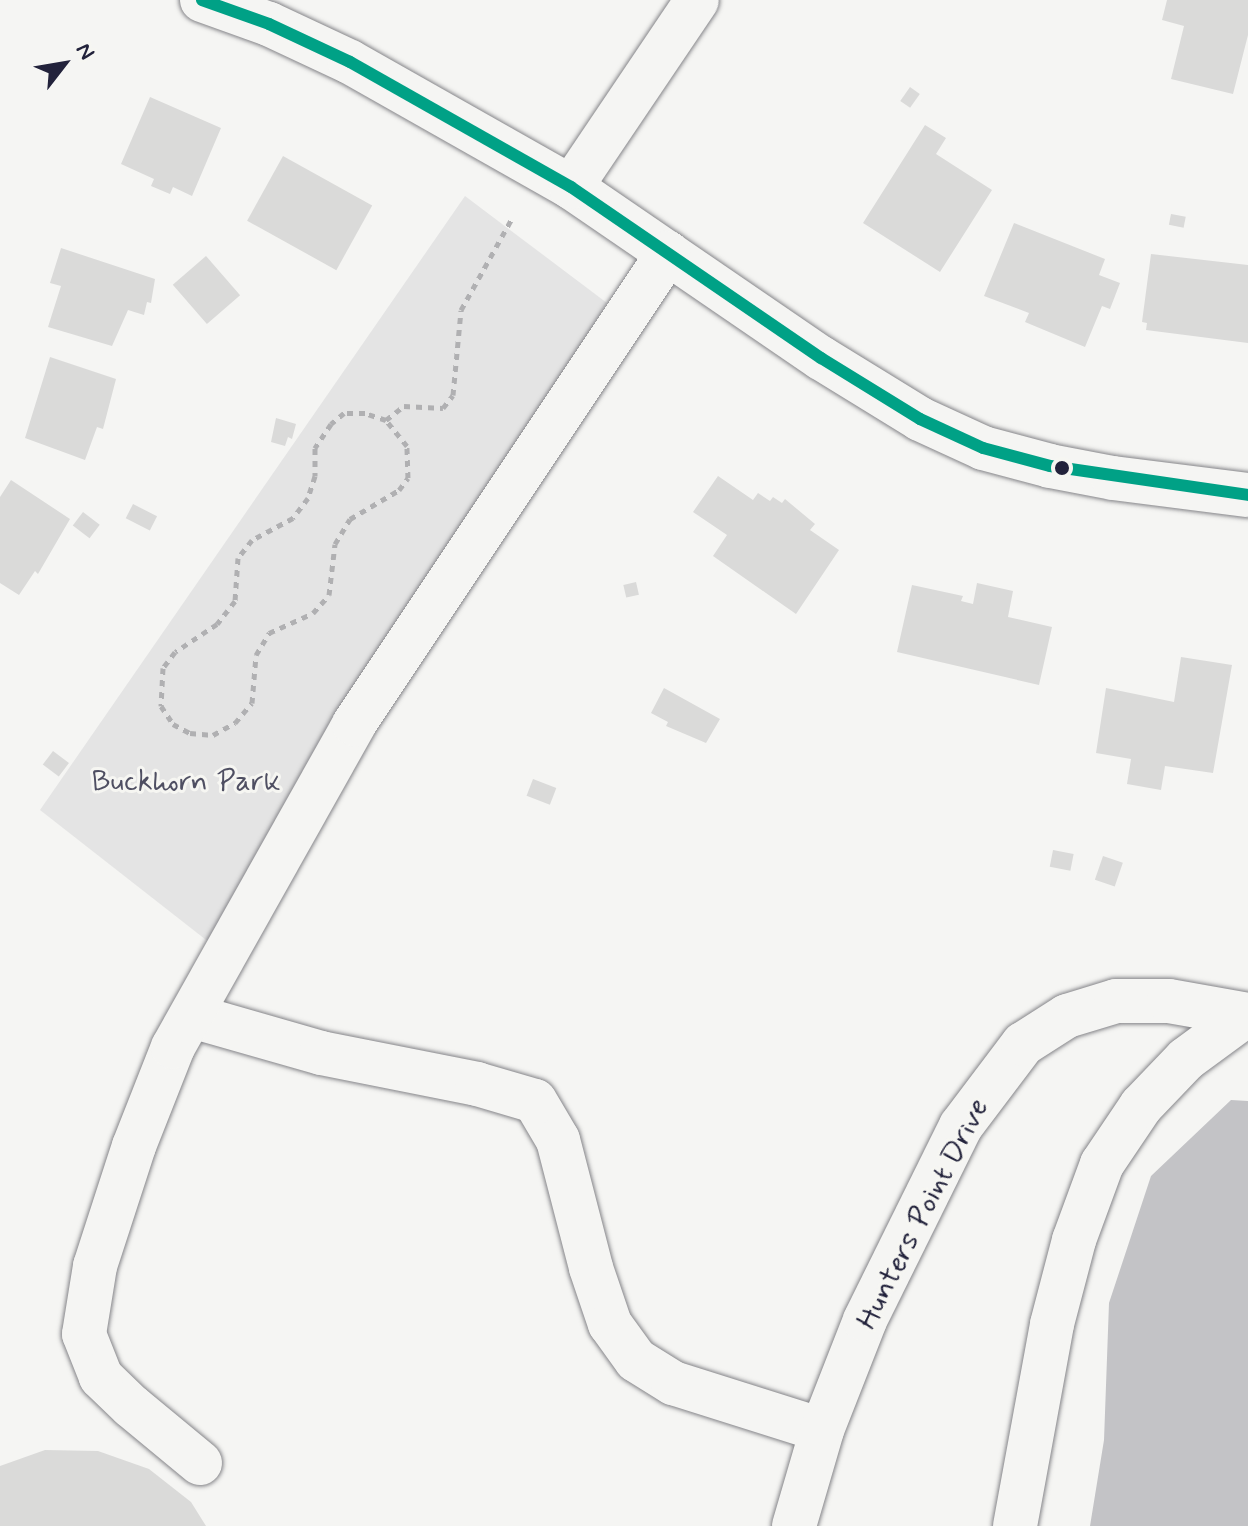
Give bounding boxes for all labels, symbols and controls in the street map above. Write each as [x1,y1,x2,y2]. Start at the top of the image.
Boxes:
north arrow [24,24,104,104]
text: N [69,38,100,65]
unlabelled marker [1054,460,1070,476]
park label: Buckhorn Park [94,764,278,800]
street label: Hunters Point Drive [850,1094,996,1334]

